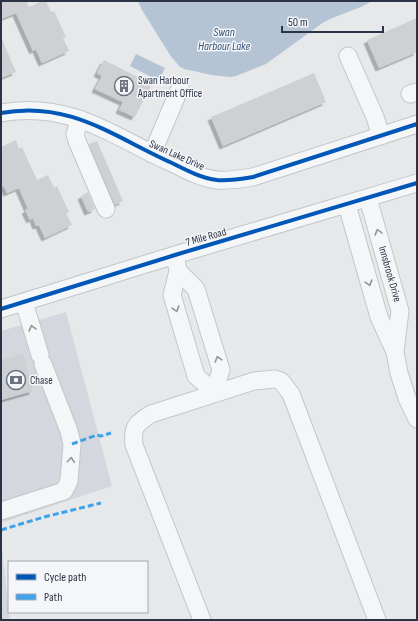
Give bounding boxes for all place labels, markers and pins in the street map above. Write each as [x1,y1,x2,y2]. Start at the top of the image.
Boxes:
place label: Swan Harbour Apartment Office [137,74,202,100]
building icon: Swan Harbour Apartment Office [113,75,135,97]
bank icon: Chase [5,369,27,391]
place label: Chase [30,374,53,387]

